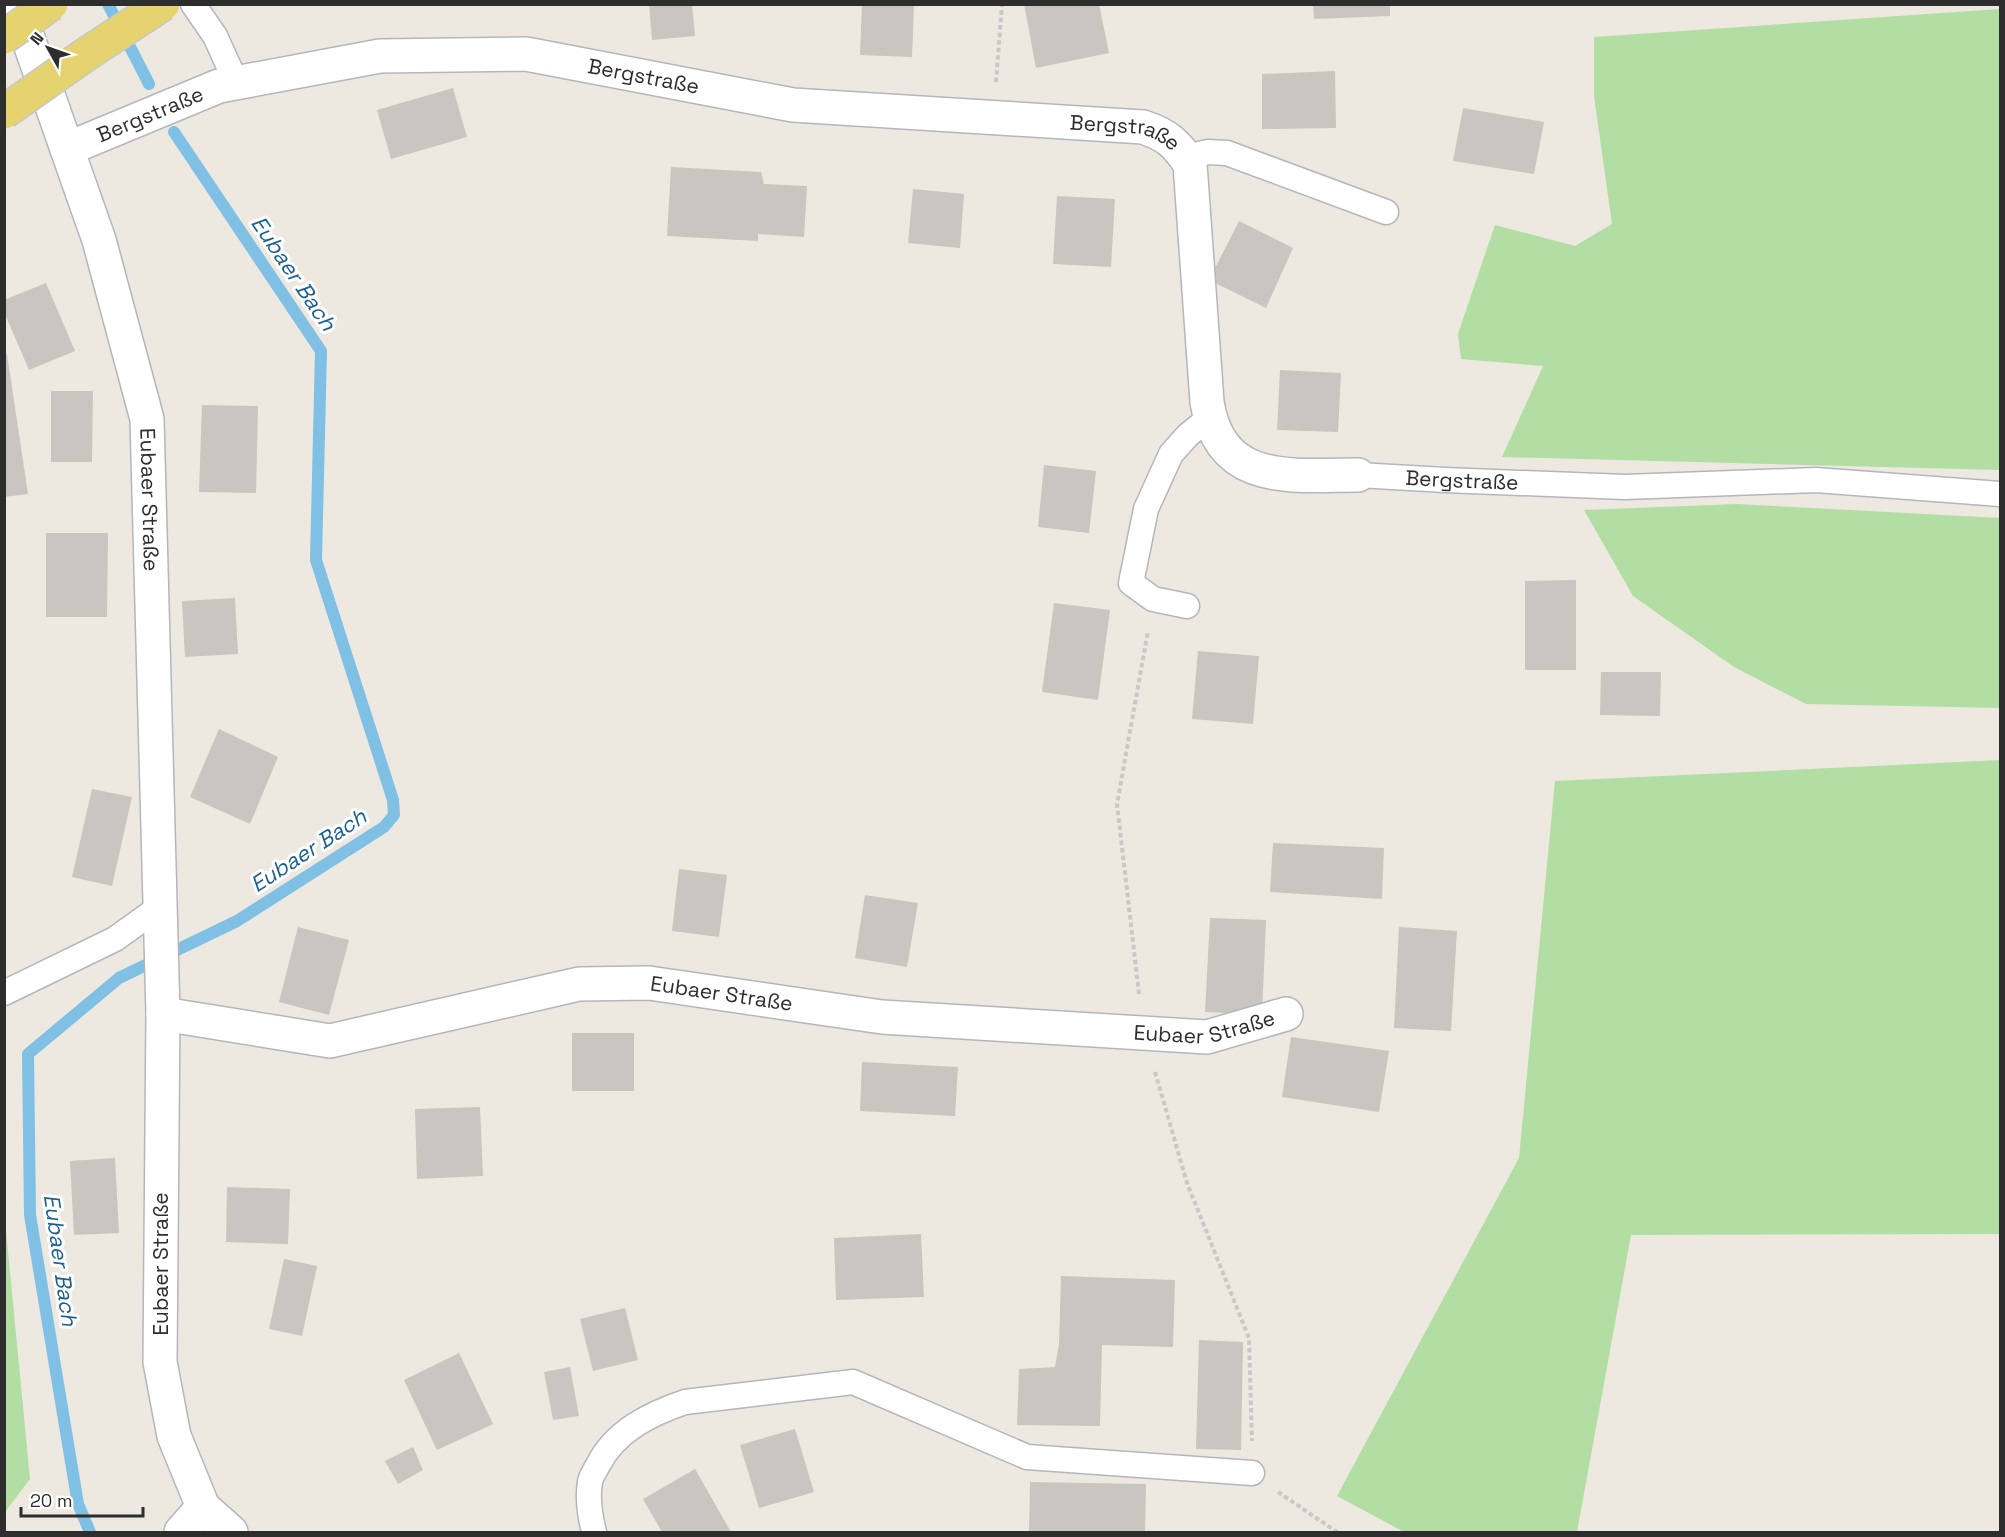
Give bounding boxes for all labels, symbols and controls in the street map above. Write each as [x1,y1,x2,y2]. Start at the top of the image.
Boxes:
north arrow [18,18,78,78]
text: N [25,28,48,50]
street label: Bergstraße [586,52,702,100]
street label: Bergstraße [93,80,207,148]
street label: Bergstraße [1069,108,1186,156]
water label: Eubaer Bach [245,210,343,336]
street label: Eubaer Straße [134,427,165,572]
street label: Bergstraße [1405,464,1519,496]
water label: Eubaer Bach [245,802,372,898]
street label: Eubaer Straße [649,969,795,1017]
street label: Eubaer Straße [1133,1004,1278,1050]
water label: Eubaer Bach [38,1192,84,1328]
street label: Eubaer Straße [147,1192,174,1336]
scale bar [21,1480,142,1518]
text: 20 m [30,1489,73,1512]

